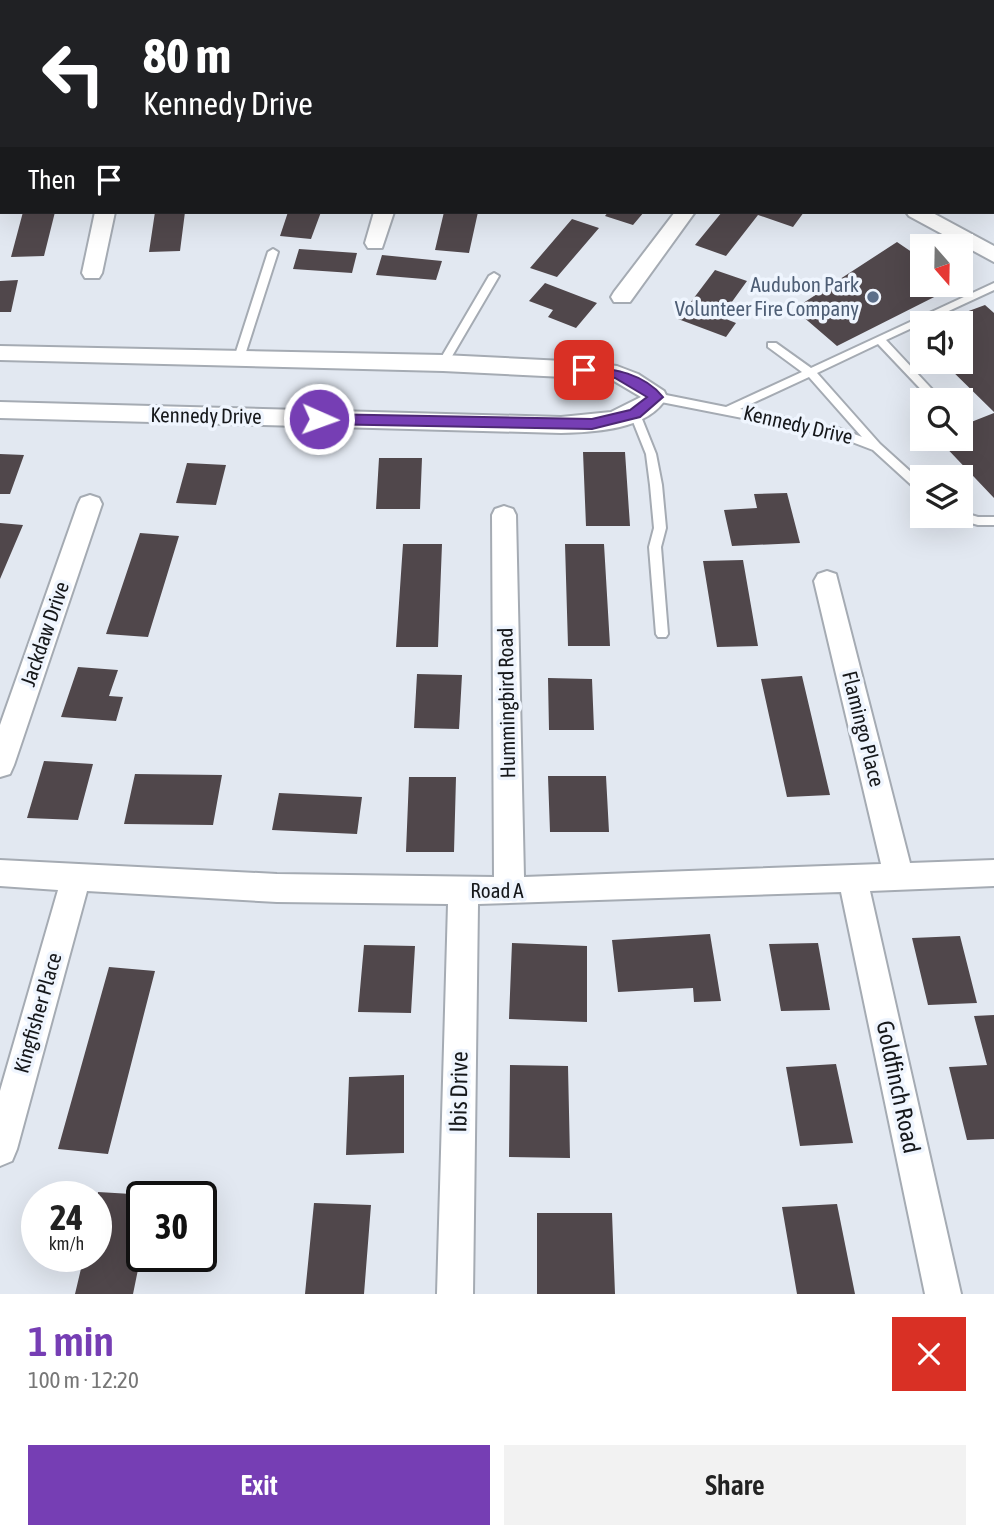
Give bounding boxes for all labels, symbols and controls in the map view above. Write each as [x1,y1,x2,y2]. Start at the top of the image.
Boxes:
text: 80 m [143,27,231,83]
icon: left [28,28,119,119]
text: Kennedy Drive [143,85,313,122]
icon: arrive [90,161,128,199]
text: Then [28,165,76,195]
north arrow [910,234,973,298]
map controls [910,234,973,528]
place label: Audubon Park Volunteer Fire Company [675,272,859,320]
marker: Audubon Park Volunteer Fire Company [865,289,881,305]
button: sound [910,311,973,374]
pin [554,340,614,400]
icon: arrive [565,351,603,389]
position arrow [282,382,356,456]
button: search [910,388,973,451]
street label: Kennedy Drive [741,400,855,448]
street label: Kennedy Drive [150,402,262,428]
button: layers [910,465,973,528]
street label: Jackdaw Drive [15,578,73,689]
street label: Hummingbird Road [493,628,519,778]
street label: Flamingo Place [838,669,890,789]
street label: Road A [470,878,524,902]
street label: Kingfisher Place [8,950,66,1076]
street label: Goldfinch Road [871,1018,926,1156]
street label: Ibis Drive [444,1051,473,1133]
speed limit sign: 30 [126,1181,217,1272]
text: 24 [50,1197,83,1237]
text: km/h [49,1233,84,1254]
text: 1 min [28,1317,114,1365]
button: close [892,1317,966,1391]
text: 100 m · 12:20 [28,1367,139,1393]
button: Exit [28,1445,490,1525]
button: Share [504,1445,966,1525]

